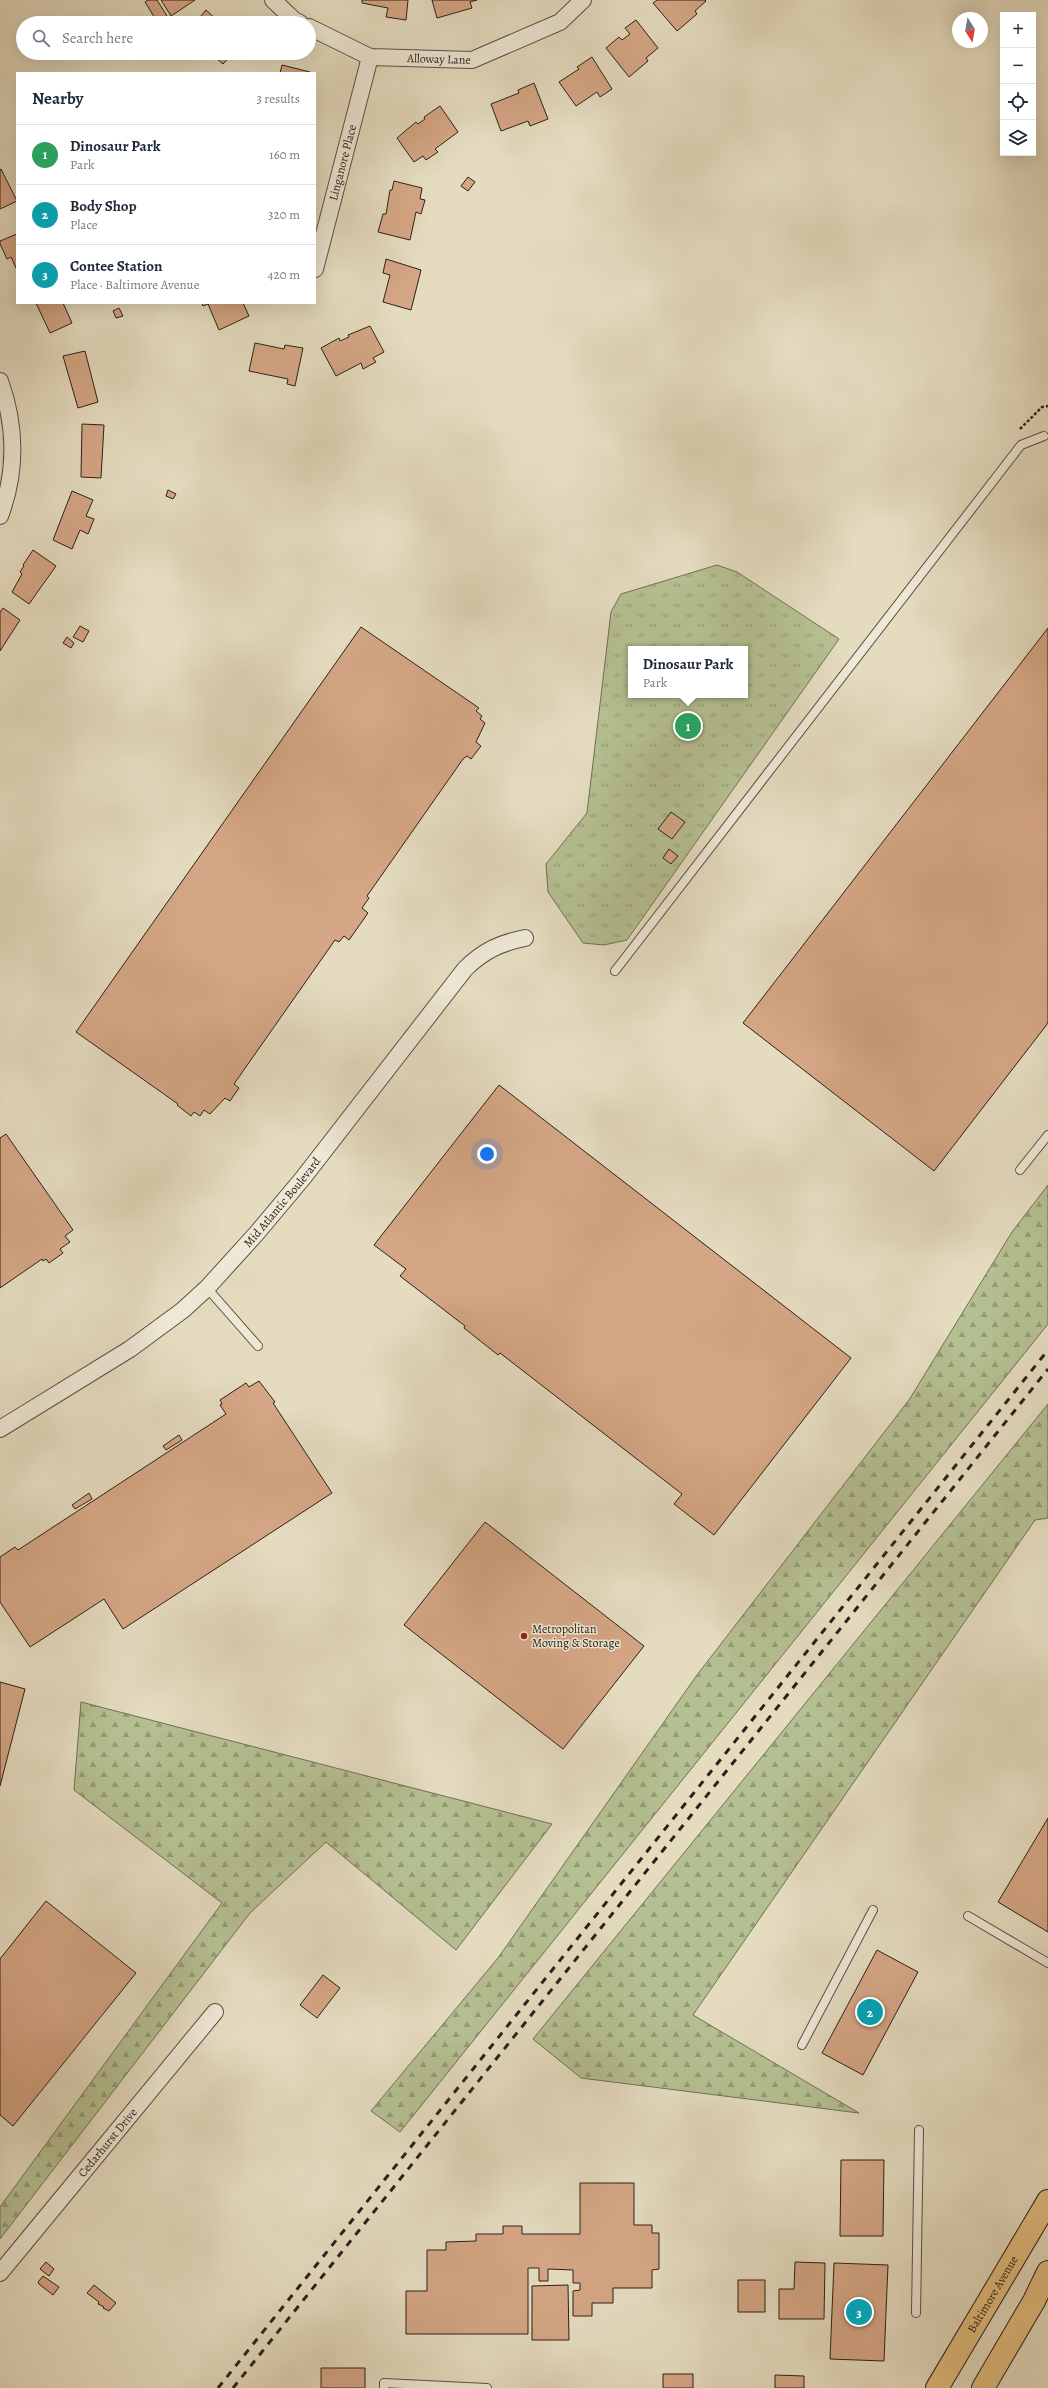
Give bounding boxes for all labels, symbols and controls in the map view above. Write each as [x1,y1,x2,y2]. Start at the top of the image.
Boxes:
north arrow [952,12,988,48]
map controls [1000,12,1036,156]
button: + [1000,12,1036,48]
search box [16,16,316,60]
icon: search [30,27,52,49]
text: Search here [62,28,133,48]
button: − [1000,48,1036,84]
street label: Alloway Lane [406,50,471,68]
button: locate [1000,84,1036,120]
text: Nearby [32,87,83,110]
text: 3 results [256,90,300,107]
button: layers [1000,120,1036,156]
street label: Linganore Place [325,123,360,202]
text: Dinosaur Park [70,136,161,156]
text: 1 [43,146,47,163]
text: 160 m [269,146,300,163]
text: Park [70,156,94,173]
text: Body Shop [70,196,137,216]
text: 2 [42,206,48,223]
text: 320 m [268,206,300,223]
text: Place [70,216,98,233]
text: Contee Station [70,256,162,276]
text: 3 [42,266,48,283]
text: 420 m [268,266,300,283]
text: Place · Baltimore Avenue [70,276,199,293]
popup [628,646,748,698]
text: Dinosaur Park [643,654,733,674]
text: Park [643,674,667,691]
pin: 1 [675,711,701,741]
your location [477,1144,497,1164]
street label: Mid Atlantic Boulevard [240,1153,325,1251]
place label: Metropolitan Moving & Storage [532,1621,620,1651]
marker: Metropolitan Moving & Storage [519,1631,529,1641]
pin: 2 [857,1997,883,2027]
street label: Cedarhurst Drive [74,2105,141,2180]
street label: Baltimore Avenue [964,2253,1022,2336]
pin: 3 [846,2297,872,2327]

